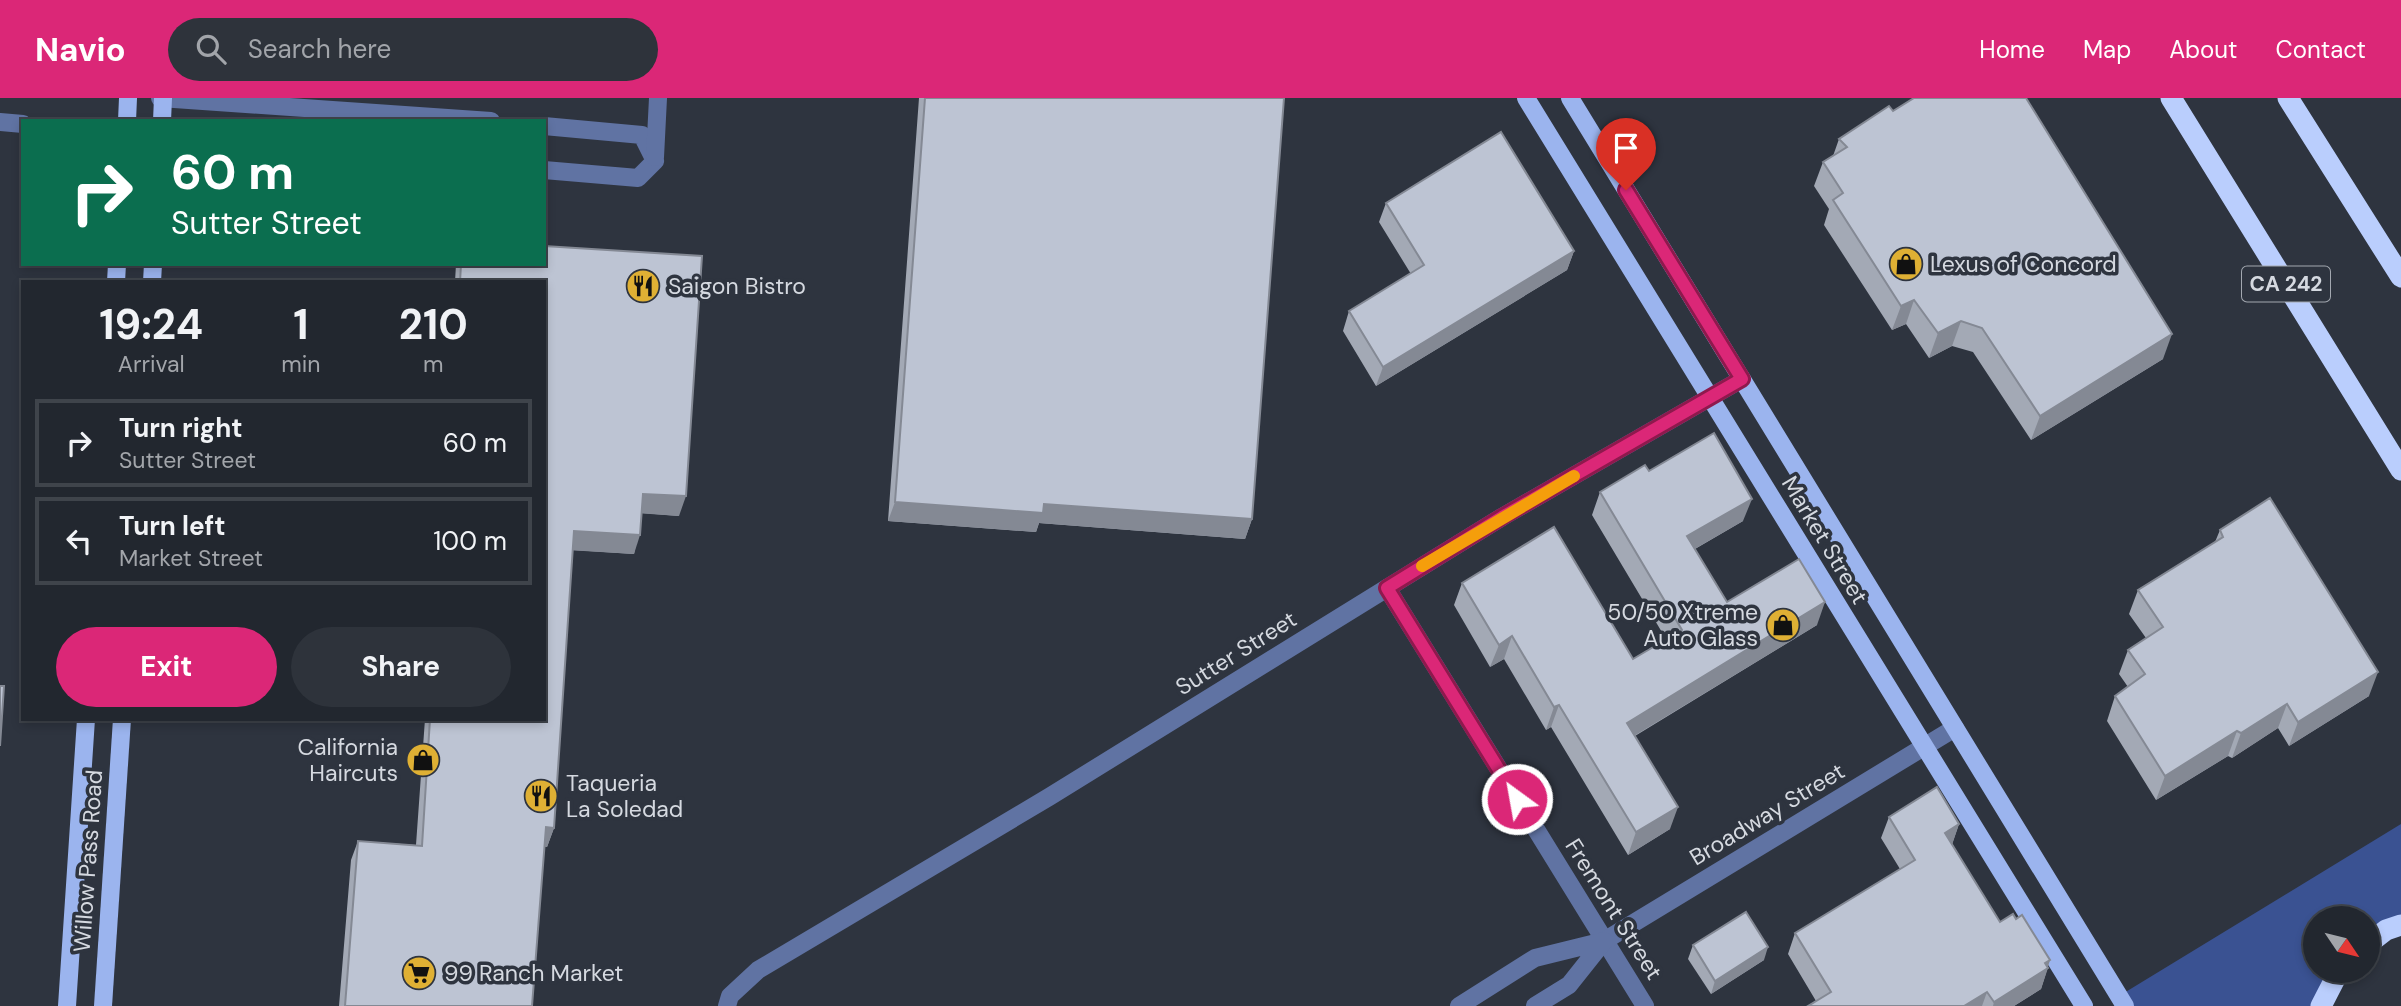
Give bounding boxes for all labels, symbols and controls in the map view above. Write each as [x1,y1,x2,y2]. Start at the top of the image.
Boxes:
search box [168,18,658,81]
text: Navio [35,28,126,71]
icon: search [192,30,230,68]
text: Search here [248,32,391,66]
text: Home [1979,34,2045,65]
text: Map [2083,34,2131,65]
text: About [2169,34,2238,65]
text: Contact [2276,34,2366,65]
pin [1596,118,1656,190]
icon: arrive [1607,129,1645,167]
text: 60 m [171,140,294,204]
icon: right [56,147,147,238]
text: Sutter Street [171,202,362,244]
shop icon: Lexus of Concord [1887,245,1925,283]
place label: Lexus of Concord [1930,249,2117,279]
road number: CA 242 [2242,266,2330,302]
restaurant icon: Saigon Bistro [624,267,662,305]
place label: Saigon Bistro [668,271,806,301]
text: 19:24 [99,297,203,352]
text: 1 [293,297,309,352]
text: 210 [399,297,468,352]
text: Arrival [118,349,185,379]
text: min [281,349,321,379]
text: m [423,349,444,379]
text: Turn right [119,411,243,445]
icon: right [60,424,98,462]
text: 60 m [443,426,507,460]
text: Sutter Street [119,445,256,475]
street label: Market Street [1775,471,1875,609]
text: Turn left [119,509,226,543]
icon: left [60,522,98,560]
text: 100 m [433,524,507,558]
text: Market Street [119,543,263,573]
place label: 50/50 Xtreme Auto Glass [1607,597,1758,653]
street label: Sutter Street [1170,604,1302,702]
shop icon: 50/50 Xtreme Auto Glass [1764,606,1802,644]
button: Exit [56,627,277,707]
button: Share [291,627,511,707]
place label: California Haircuts [298,732,398,788]
shop icon: California Haircuts [404,741,442,779]
street label: Broadway Street [1684,756,1850,872]
position arrow [1480,762,1554,836]
place label: Taqueria La Soledad [566,768,683,824]
street label: Willow Pass Road [67,769,109,953]
restaurant icon: Taqueria La Soledad [522,777,560,815]
street label: Fremont Street [1559,833,1669,985]
north arrow [2303,906,2380,984]
map controls [2303,906,2380,983]
supermarket icon: 99 Ranch Market [400,954,438,992]
place label: 99 Ranch Market [444,958,623,988]

